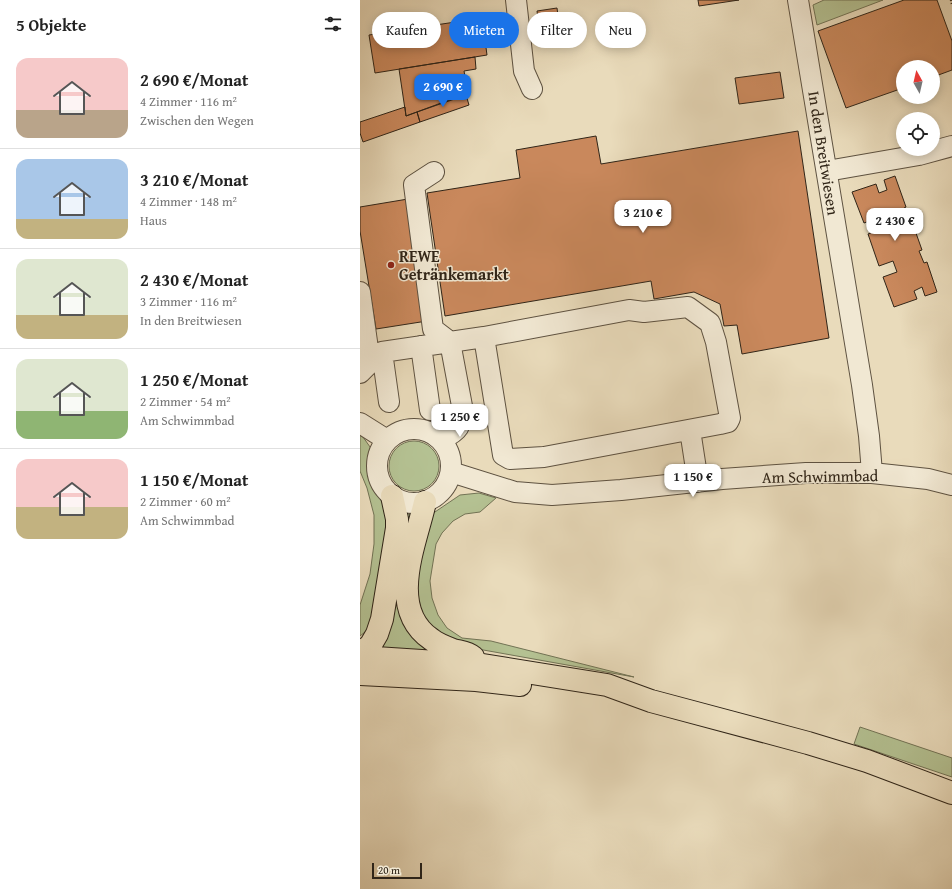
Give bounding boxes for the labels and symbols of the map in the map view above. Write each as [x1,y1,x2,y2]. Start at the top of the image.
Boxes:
north arrow [896,60,940,104]
pin: 2 690 € [406,74,480,108]
street label: In den Breitwiesen [802,89,846,217]
pin: 3 210 € [606,200,680,234]
pin: 2 430 € [858,208,932,242]
place label: REWE Getränkemarkt [399,244,509,286]
marker: REWE Getränkemarkt [386,260,396,270]
pin: 1 250 € [423,404,497,438]
street label: Am Schwimmbad [762,463,879,489]
pin: 1 150 € [656,464,730,498]
scale bar [372,861,422,880]

